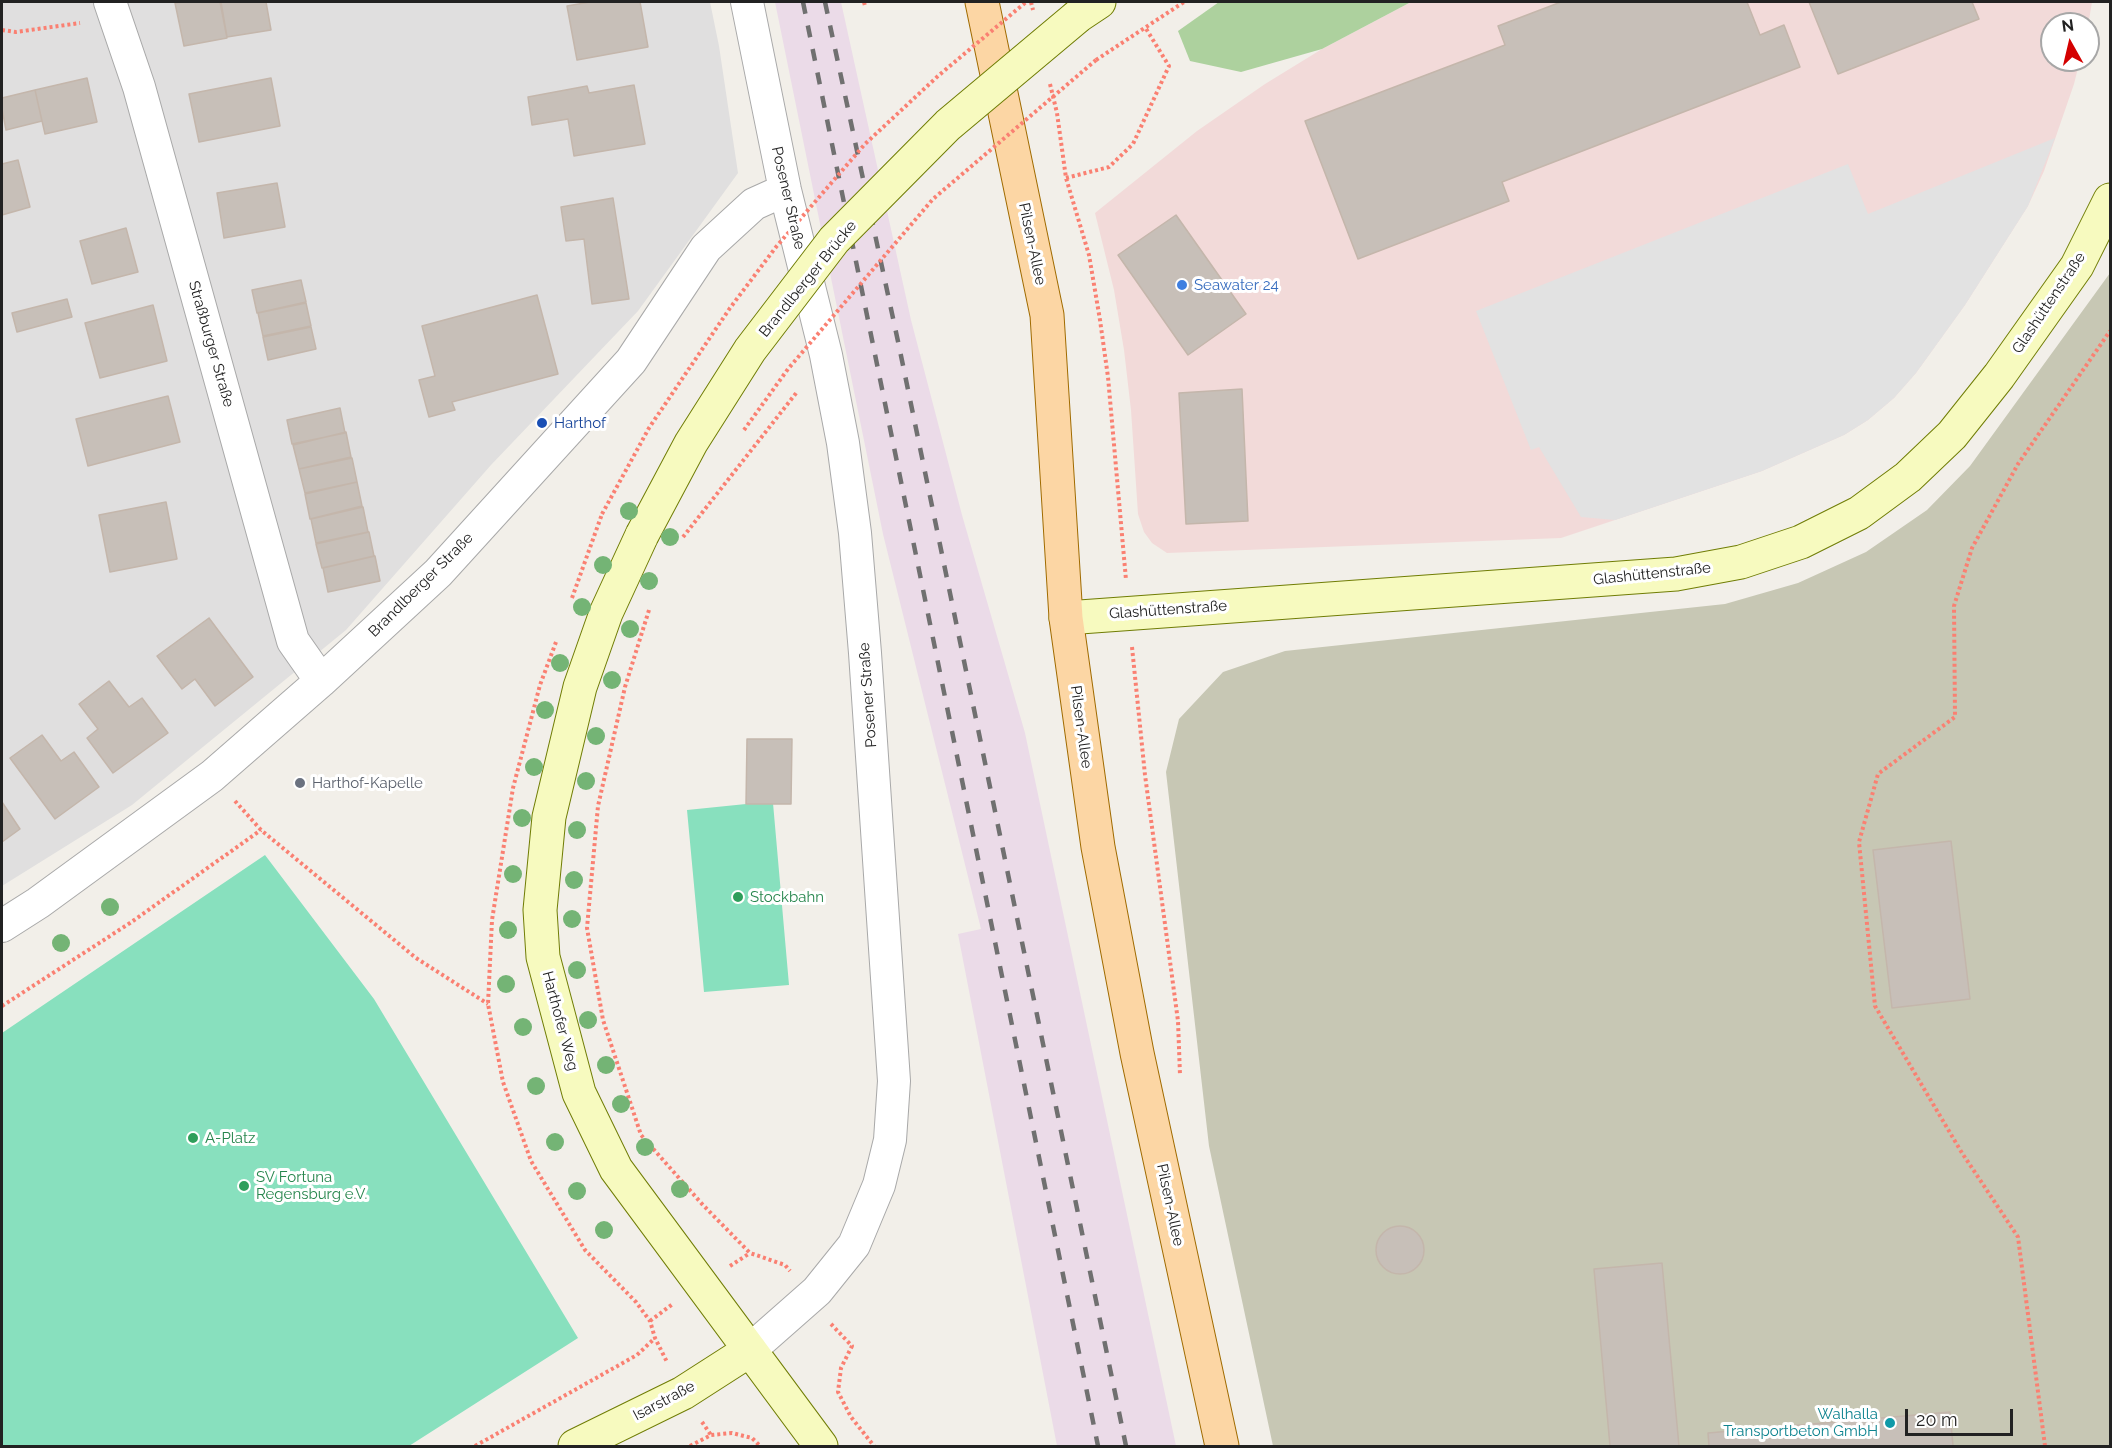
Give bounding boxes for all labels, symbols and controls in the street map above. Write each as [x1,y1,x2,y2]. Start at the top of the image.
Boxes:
north arrow [2040,12,2100,72]
text: N [2060,15,2075,36]
street label: Posener Straße [767,145,809,251]
street label: Pilsen-Allee [1015,201,1049,287]
street label: Brandlberger Brücke [756,217,860,341]
street label: Glashüttenstraße [2009,249,2089,357]
place label: Seawater 24 [1194,276,1279,294]
marker: Seawater 24 [1175,278,1189,292]
street label: Straßburger Straße [184,279,238,409]
place label: Harthof [554,414,606,432]
marker: Harthof [535,416,549,430]
street label: Brandlberger Straße [365,529,477,641]
street label: Glashüttenstraße [1592,559,1712,589]
street label: Glashüttenstraße [1108,597,1228,623]
street label: Posener Straße [855,642,881,748]
street label: Pilsen-Allee [1066,684,1096,770]
place label: Harthof-Kapelle [312,774,423,792]
marker: Harthof-Kapelle [293,776,307,790]
place label: Stockbahn [750,888,824,906]
marker: Stockbahn [731,890,745,904]
street label: Harthofer Weg [538,969,582,1073]
place label: A-Platz [205,1129,255,1147]
marker: A-Platz [186,1131,200,1145]
street label: Pilsen-Allee [1153,1162,1187,1248]
place label: SV Fortuna Regensburg e.V. [256,1168,367,1203]
marker: SV Fortuna Regensburg e.V. [237,1179,251,1193]
street label: Isarstraße [630,1377,698,1425]
scale bar [1908,1397,2016,1435]
place label: Walhalla Transportbeton GmbH [1723,1405,1878,1440]
text: 20 m [1916,1409,1958,1430]
marker: Walhalla Transportbeton GmbH [1883,1416,1897,1430]

